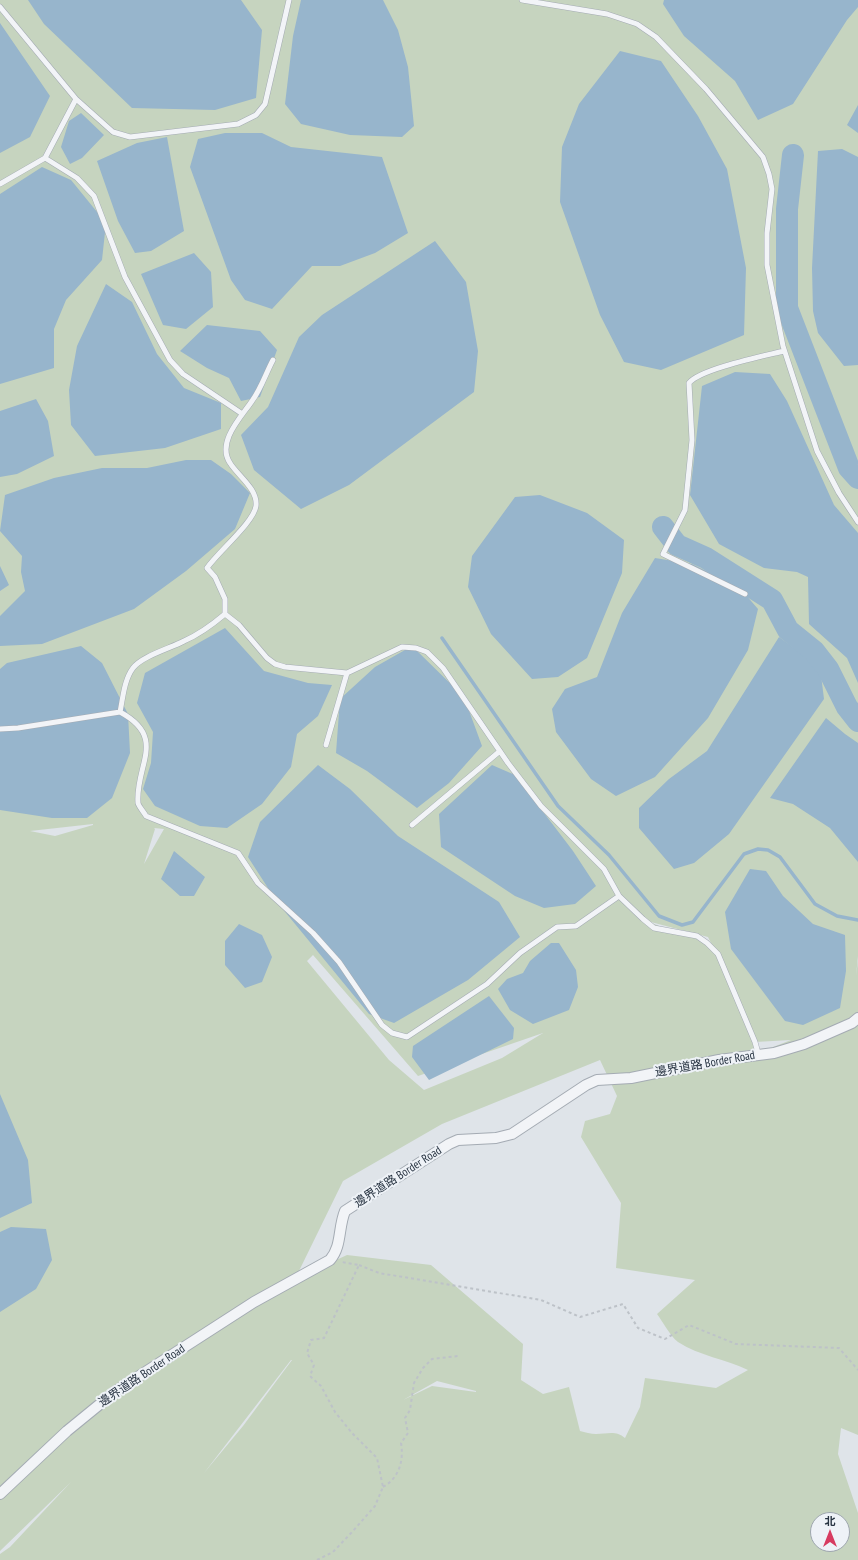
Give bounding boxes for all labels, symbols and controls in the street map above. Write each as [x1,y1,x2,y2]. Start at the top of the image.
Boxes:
street label: 邊界道路 Border Road [654,1048,756,1080]
street label: 邊界道路 Border Road [352,1143,444,1211]
street label: 邊界道路 Border Road [96,1342,188,1410]
north arrow [810,1512,850,1552]
text: 北 [825,1514,836,1528]

